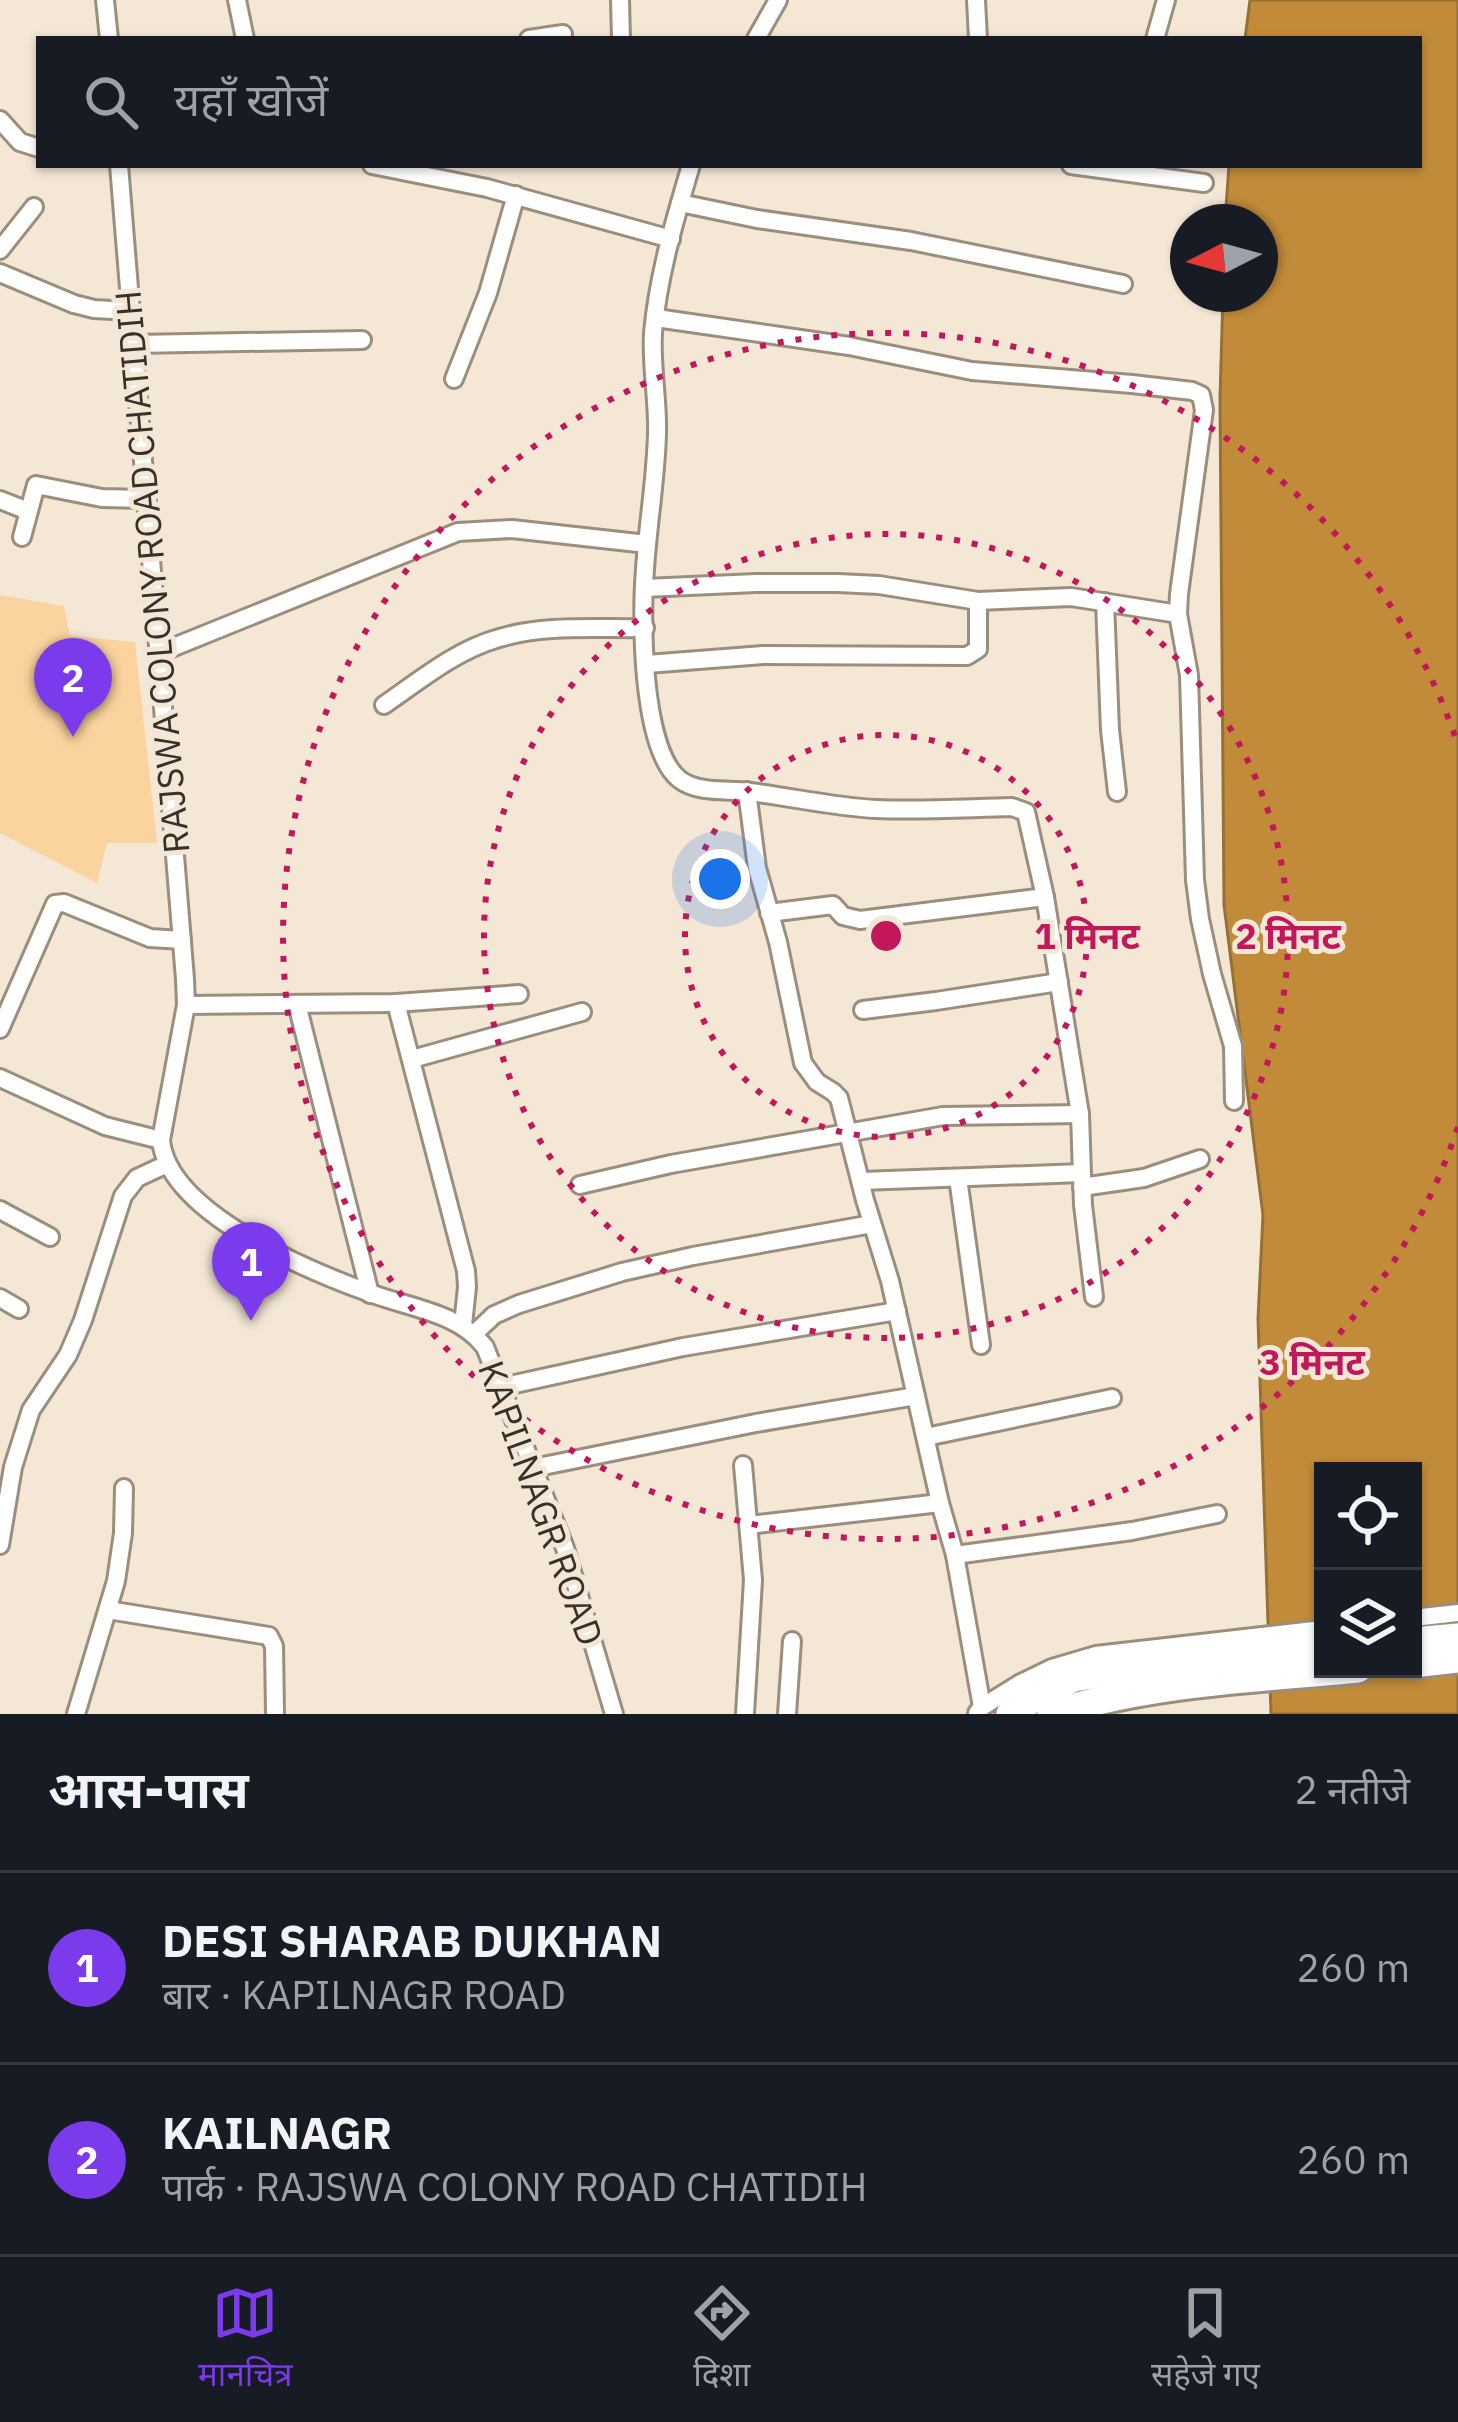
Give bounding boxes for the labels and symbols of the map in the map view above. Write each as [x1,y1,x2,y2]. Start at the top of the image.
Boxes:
north arrow [1170,204,1278,312]
street label: RAJSWA COLONY ROAD CHATIDIH [103,289,200,855]
pin: 2 [34,638,112,737]
your location [690,849,750,909]
text: 1 मिनट [1034,912,1140,959]
text: 2 मिनट [1235,912,1341,959]
centre of rings [865,915,907,957]
pin: 1 [212,1222,290,1321]
text: 3 मिनट [1259,1338,1365,1385]
street label: KAPILNAGR ROAD [468,1354,615,1652]

